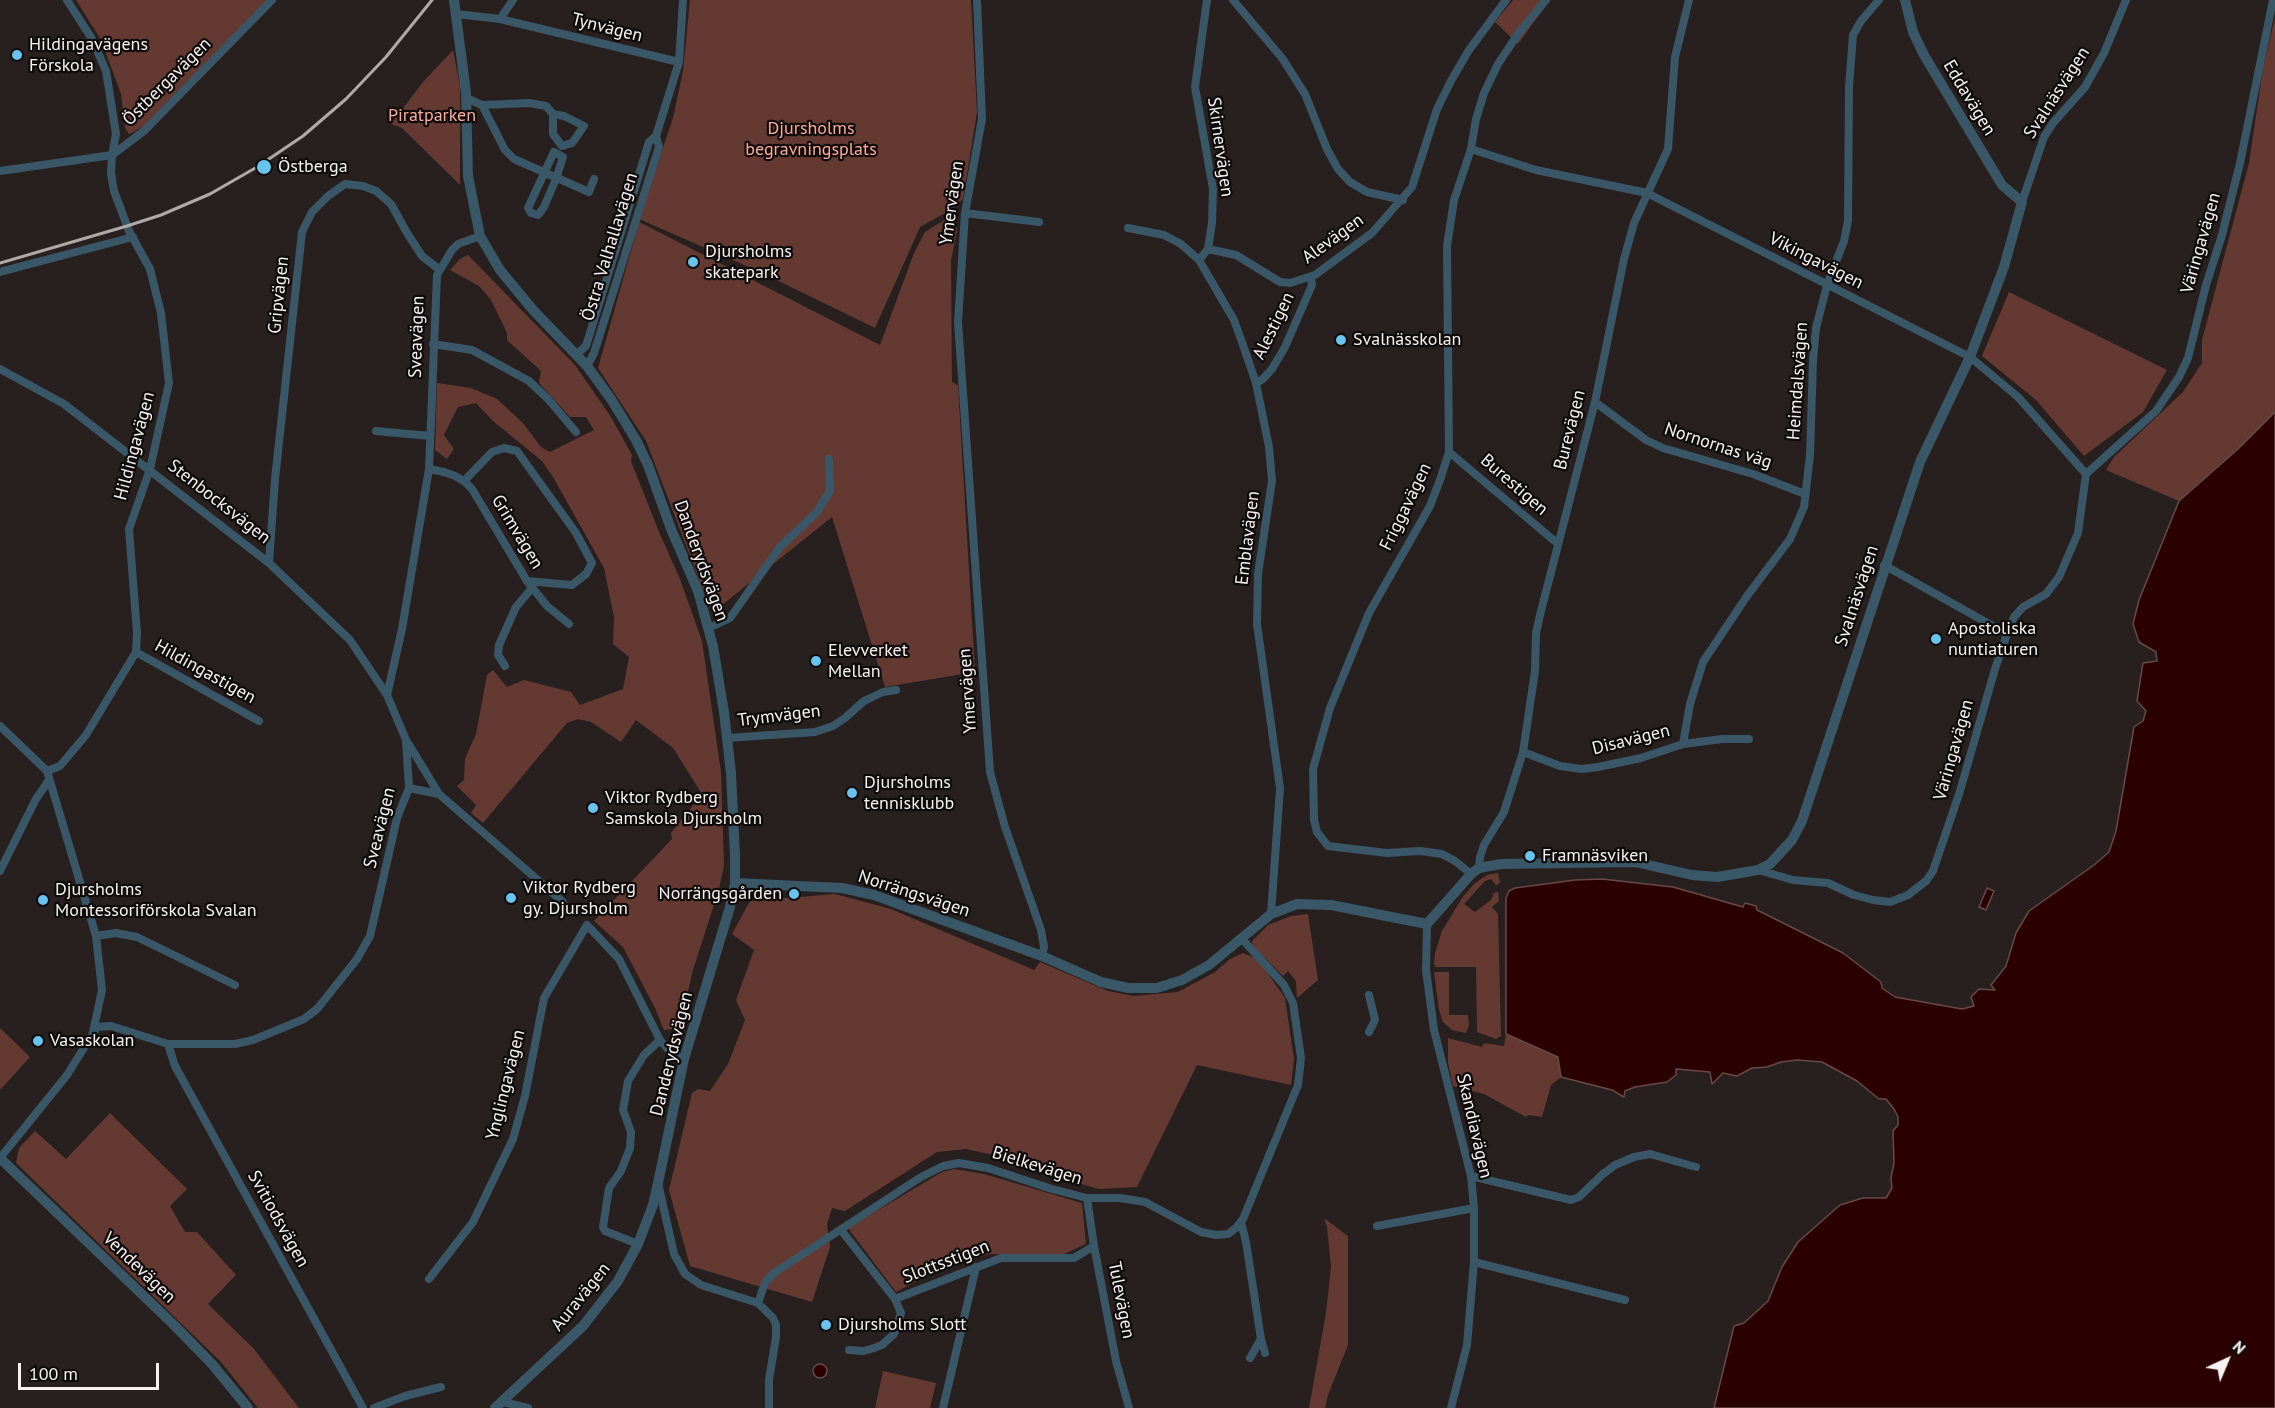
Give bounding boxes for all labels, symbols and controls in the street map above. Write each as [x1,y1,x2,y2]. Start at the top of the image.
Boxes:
street label: Tynvägen [569,9,645,47]
street label: Östbergavägen [118,33,216,131]
place label: Hildingavägens Förskola [29,34,148,76]
street label: Svalnäsvägen [2019,43,2095,143]
marker: Hildingavägens Förskola [10,48,24,62]
street label: Eddavägen [1938,56,2000,140]
street label: Skirnervägen [1202,96,1238,198]
park label: Piratparken [388,105,476,127]
park label: Djursholms begravningsplats [745,118,877,160]
place label: Östberga [278,156,348,178]
marker: Östberga [255,158,273,176]
street label: Ymervägen [935,159,969,247]
street label: Östra Valhallavägen [577,170,643,324]
street label: Väringavägen [2176,190,2226,296]
street label: Alevägen [1298,209,1368,269]
street label: Vikingavägen [1765,228,1867,294]
place label: Djursholms skatepark [705,241,792,284]
street label: Gripvägen [264,255,294,335]
marker: Djursholms skatepark [686,255,700,269]
street label: Alestigen [1248,289,1300,363]
street label: Sveavägen [405,295,429,379]
street label: Heimdalsvägen [1783,321,1813,441]
place label: Svalnässkolan [1353,329,1461,351]
marker: Svalnässkolan [1334,333,1348,347]
street label: Burevägen [1550,388,1590,472]
street label: Hildingavägen [110,389,160,503]
street label: Nornornas väg [1661,418,1775,474]
street label: Burestigen [1476,450,1552,520]
street label: Stenbocksvägen [163,455,275,549]
street label: Friggavägen [1376,460,1436,554]
street label: Emblavägen [1232,490,1264,586]
street label: Grimvägen [486,491,548,573]
street label: Danderydsvägen [669,497,733,625]
street label: Svalnäsvägen [1831,543,1883,649]
place label: Apostoliska nuntiaturen [1948,618,2038,660]
marker: Apostoliska nuntiaturen [1929,632,1943,646]
street label: Hildingastigen [151,635,259,709]
place label: Elevverket Mellan [828,640,908,682]
street label: Ymervägen [954,648,982,734]
marker: Elevverket Mellan [809,654,823,668]
street label: Väringavägen [1929,697,1979,803]
street label: Trymvägen [736,700,822,732]
street label: Disavägen [1590,720,1672,760]
place label: Djursholms tennisklubb [864,772,954,814]
street label: Sveavägen [360,785,400,871]
marker: Djursholms tennisklubb [845,786,859,800]
place label: Viktor Rydberg Samskola Djursholm [605,787,762,830]
marker: Viktor Rydberg Samskola Djursholm [586,801,600,815]
place label: Framnäsviken [1542,845,1648,867]
marker: Framnäsviken [1523,849,1537,863]
street label: Norrängsvägen [855,866,973,922]
place label: Viktor Rydberg gy. Djursholm [523,877,636,920]
place label: Djursholms Montessoriförskola Svalan [55,879,257,922]
place label: Norrängsgården [659,883,782,905]
marker: Norrängsgården [787,887,801,901]
marker: Viktor Rydberg gy. Djursholm [504,891,518,905]
marker: Djursholms Montessoriförskola Svalan [36,893,50,907]
street label: Danderydsvägen [646,990,698,1118]
street label: Ynglingavägen [482,1028,530,1142]
place label: Vasaskolan [50,1030,134,1052]
marker: Vasaskolan [31,1034,45,1048]
street label: Skandiavägen [1451,1072,1497,1180]
street label: Bielkevägen [989,1142,1085,1190]
street label: Svitiodsvägen [243,1167,313,1271]
street label: Vendevägen [98,1228,180,1308]
street label: Slottsstigen [899,1236,993,1288]
street label: Auravägen [547,1259,615,1335]
street label: Tulevägen [1103,1260,1139,1340]
place label: Djursholms Slott [838,1314,966,1336]
marker: Djursholms Slott [819,1318,833,1332]
north arrow [2197,1330,2257,1390]
text: N [2229,1336,2250,1358]
scale bar [21,1351,162,1389]
text: 100 m [29,1362,78,1385]

